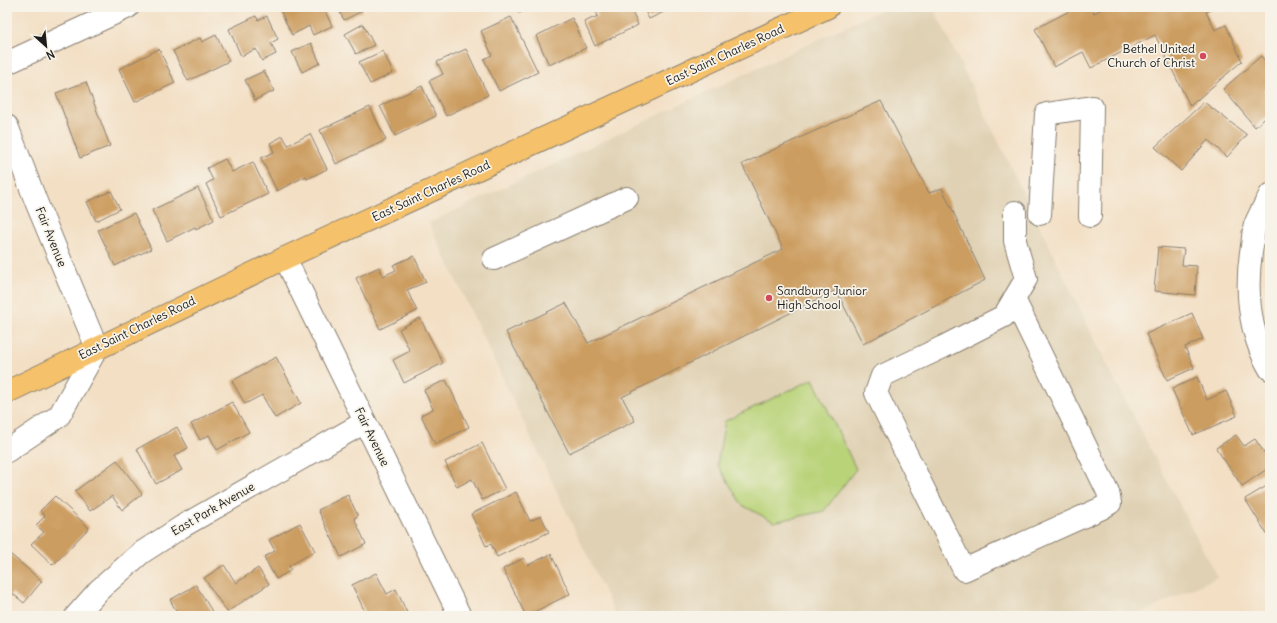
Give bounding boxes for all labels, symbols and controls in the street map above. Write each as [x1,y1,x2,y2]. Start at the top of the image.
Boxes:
street label: East Saint Charles Road [664,21,786,88]
north arrow [26,26,66,66]
place label: Bethel United Church of Christ [1107,41,1195,70]
text: N [44,47,57,63]
marker: Bethel United Church of Christ [1198,51,1208,61]
street label: East Saint Charles Road [370,157,492,224]
street label: Fair Avenue [33,204,70,269]
place label: Sandburg Junior High School [777,283,867,312]
street label: East Saint Charles Road [76,293,198,362]
marker: Sandburg Junior High School [764,293,774,303]
street label: Fair Avenue [352,405,393,469]
street label: East Park Avenue [168,479,257,539]

